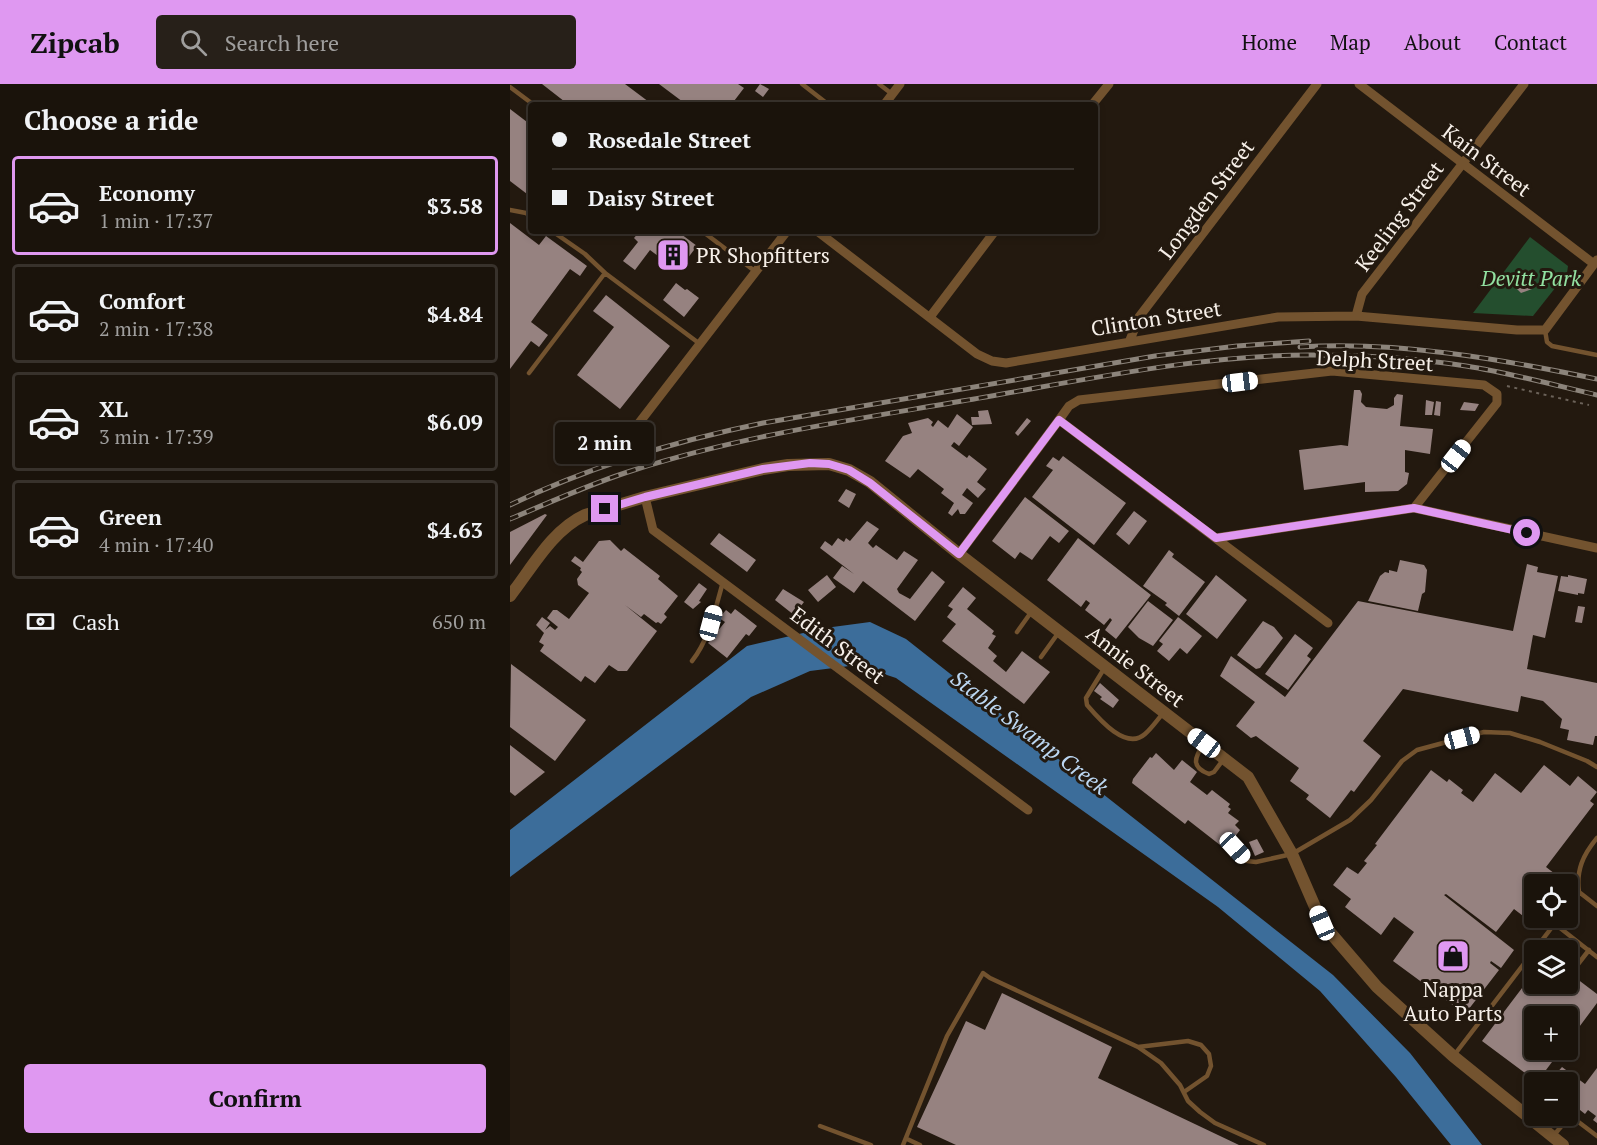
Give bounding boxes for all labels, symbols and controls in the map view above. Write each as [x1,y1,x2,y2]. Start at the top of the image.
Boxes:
search box [156,15,576,69]
text: Zipcab [30,24,120,61]
icon: search [177,26,210,59]
text: Search here [225,28,339,57]
text: Home [1241,28,1297,56]
text: Map [1330,28,1371,56]
text: About [1404,28,1461,56]
text: Contact [1494,28,1567,56]
text: Choose a ride [24,102,199,138]
street label: Kain Street [1437,117,1537,203]
text: Rosedale Street [588,125,751,154]
street label: Longden Street [1152,134,1260,264]
street label: Keeling Street [1348,155,1450,277]
text: Economy [99,178,195,207]
icon: car [27,179,81,233]
text: Daisy Street [588,183,714,212]
text: $3.58 [427,191,483,220]
text: 1 min · 17:37 [99,207,213,234]
building icon: PR Shopfitters [655,237,691,273]
place label: PR Shopfitters [696,241,830,269]
park label: Devitt Park [1480,264,1582,292]
text: Comfort [99,286,185,315]
icon: car [27,287,81,341]
street label: Clinton Street [1089,294,1223,342]
text: $4.84 [427,299,483,328]
text: 2 min · 17:38 [99,315,213,342]
street label: Delph Street [1316,343,1434,377]
car [1221,371,1259,393]
text: XL [99,394,128,423]
icon: car [27,395,81,449]
text: $6.09 [427,407,483,436]
callout: 2 min [556,422,654,464]
text: 3 min · 17:39 [99,423,213,450]
text: 2 min [577,429,632,456]
car [1438,436,1474,476]
route end [591,495,618,522]
text: Green [99,502,162,531]
icon: car [27,503,81,557]
text: $4.63 [427,515,483,544]
route start [1513,519,1540,546]
text: 4 min · 17:40 [99,531,213,558]
street label: Edith Street [785,600,891,690]
car [698,603,724,643]
icon: cash [24,605,57,638]
text: Cash [72,607,120,636]
text: 650 m [432,608,486,635]
street label: Annie Street [1081,619,1191,713]
water label: Stable Swamp Creek [945,663,1115,801]
car [1184,725,1224,761]
car [1442,725,1482,751]
car [1216,829,1254,867]
map controls [1524,874,1578,1126]
button: locate [1524,874,1578,928]
car [1307,903,1337,943]
shop icon: Nappa Auto Parts [1435,938,1471,974]
button: layers [1524,940,1578,994]
place label: Nappa Auto Parts [1404,975,1502,1027]
button: + [1524,1006,1578,1060]
button: Confirm [24,1064,486,1133]
button: − [1524,1072,1578,1126]

